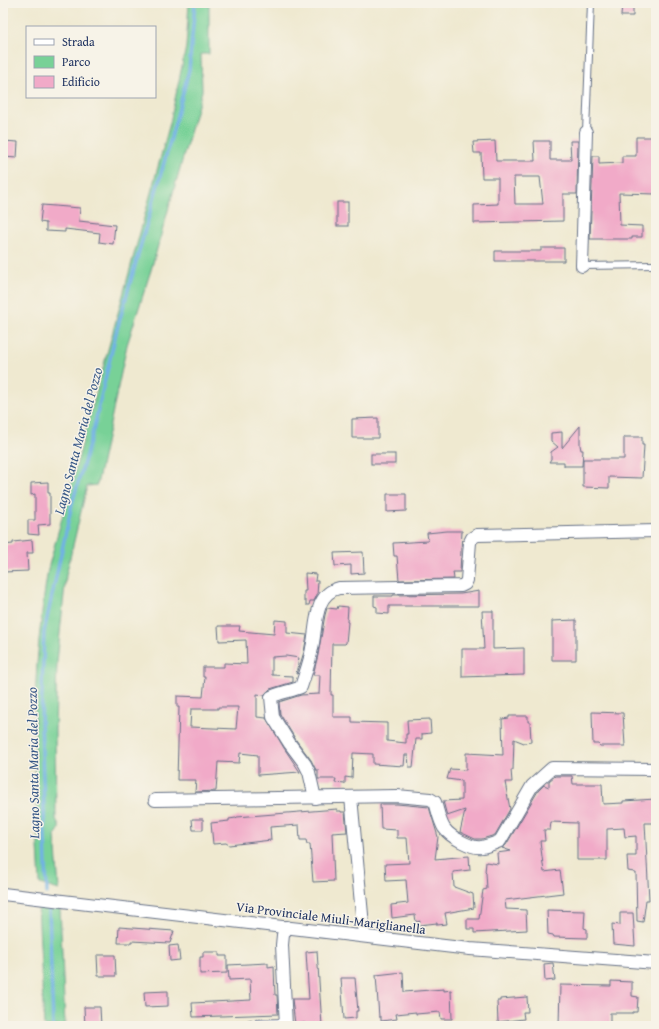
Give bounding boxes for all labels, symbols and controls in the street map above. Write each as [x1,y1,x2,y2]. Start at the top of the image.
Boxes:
legend [26,26,156,98]
text: Strada [62,33,95,50]
text: Parco [62,53,90,70]
text: Edificio [62,73,100,90]
water label: Lagno Santa Maria del Pozzo [48,365,107,518]
water label: Lagno Santa Maria del Pozzo [22,687,44,840]
street label: Via Provinciale Miuli-Mariglianella [235,897,428,939]

